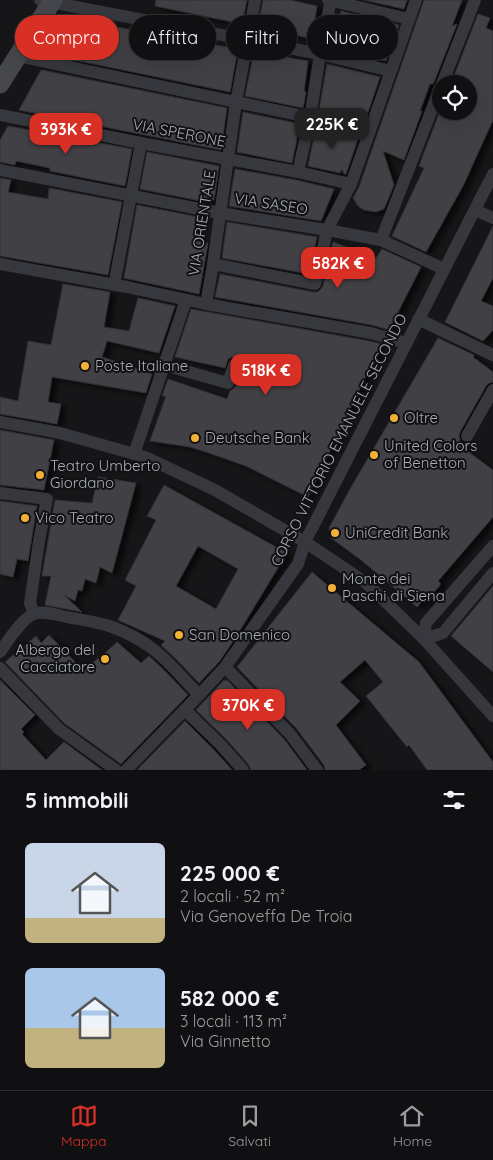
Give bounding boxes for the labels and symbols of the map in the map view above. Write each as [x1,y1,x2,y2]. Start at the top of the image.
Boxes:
pin: 225K € [291,108,373,150]
pin: 393K € [25,112,107,155]
street label: VIA SPERONE [131,114,227,151]
street label: VIA ORIENTALE [184,169,219,277]
street label: VIA SASEO [233,188,309,219]
pin: 582K € [297,246,379,289]
street label: CORSO VITTORIO EMANUELE SECONDO [266,310,411,569]
pin: 518K € [225,354,307,396]
place label: Poste Italiane [95,356,188,375]
marker: Poste Italiane [79,360,91,372]
place label: Oltre [404,408,438,427]
marker: Oltre [388,412,400,424]
place label: Deutsche Bank [205,428,310,447]
marker: Deutsche Bank [189,432,201,444]
place label: United Colors of Benetton [384,436,477,472]
marker: United Colors of Benetton [368,449,380,461]
place label: Teatro Umberto Giordano [50,456,160,492]
marker: Teatro Umberto Giordano [34,469,46,481]
place label: Vico Teatro [35,508,114,527]
marker: Vico Teatro [19,512,31,524]
place label: UniCredit Bank [345,523,448,542]
marker: UniCredit Bank [329,527,341,539]
place label: Monte dei Paschi di Siena [342,569,445,605]
marker: Monte dei Paschi di Siena [326,582,338,594]
place label: San Domenico [189,625,290,644]
marker: San Domenico [173,629,185,641]
place label: Albergo del Cacciatore [15,640,95,676]
marker: Albergo del Cacciatore [99,653,111,665]
pin: 370K € [207,688,289,731]

